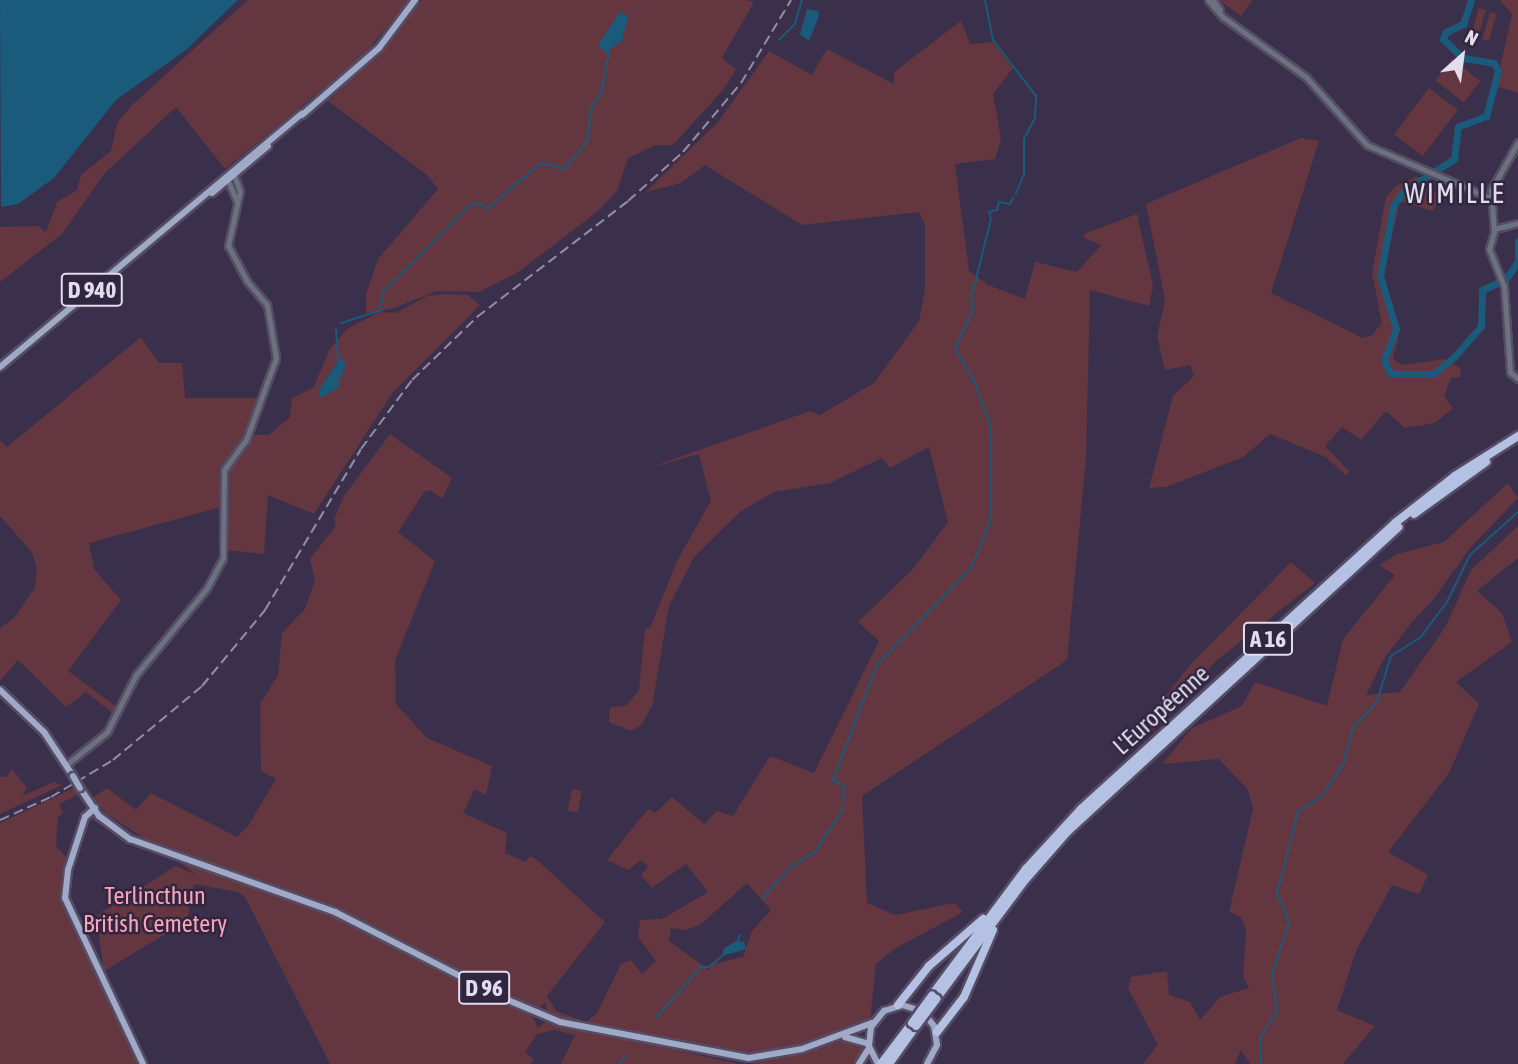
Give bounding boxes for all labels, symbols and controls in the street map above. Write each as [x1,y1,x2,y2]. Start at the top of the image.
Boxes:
north arrow [1427,21,1497,91]
text: N [1462,25,1482,50]
district label: WIMILLE [1405,176,1505,210]
road number: D 940 [60,270,124,310]
road number: A 16 [1242,620,1294,659]
street label: L'Européenne [1107,659,1215,761]
park label: Terlincthun British Cemetery [83,882,227,938]
road number: D 96 [458,968,510,1007]

